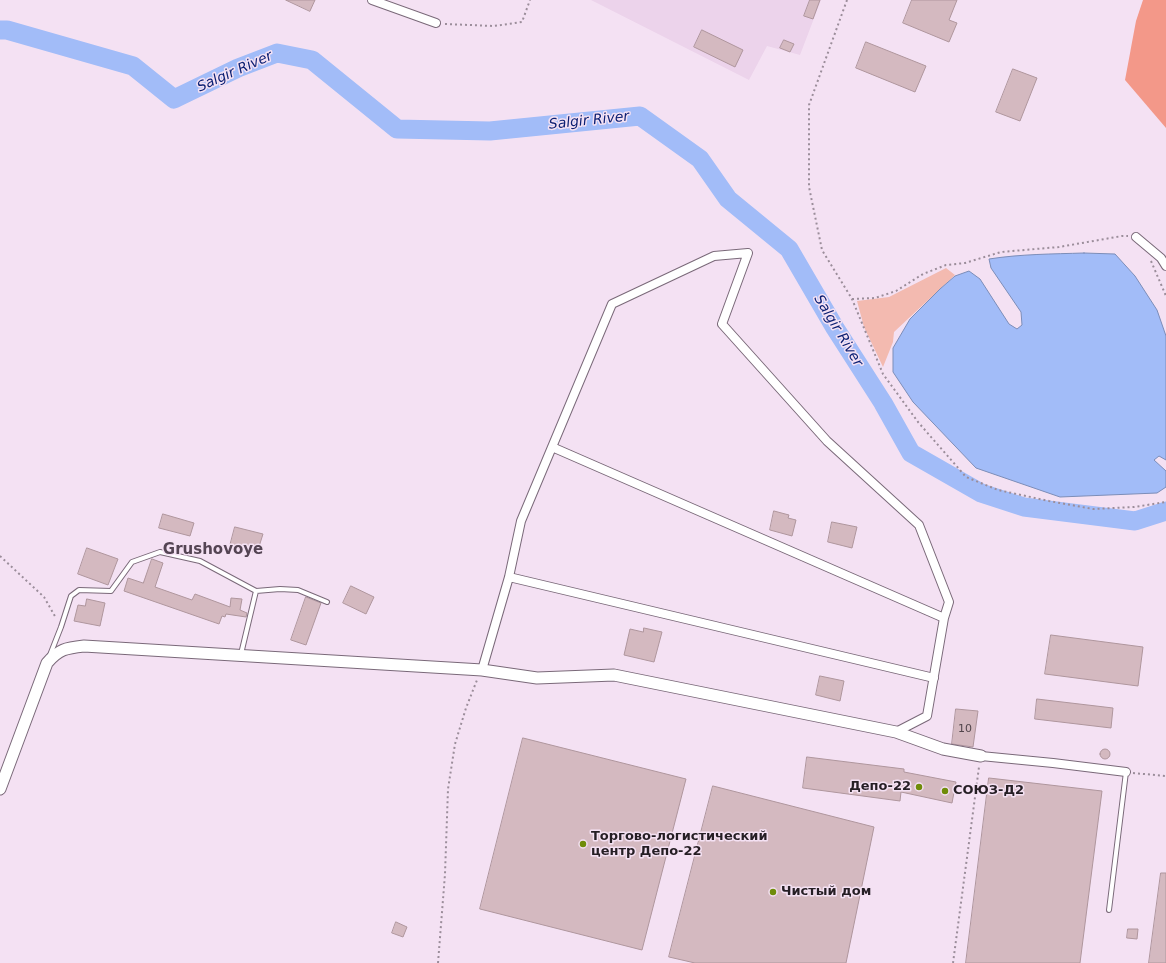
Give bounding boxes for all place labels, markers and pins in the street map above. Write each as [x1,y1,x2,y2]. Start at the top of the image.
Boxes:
place label: Депо-22 [849,779,911,795]
marker: Депо-22 [914,782,924,792]
place label: СОЮЗ-Д2 [953,783,1024,799]
marker: СОЮЗ-Д2 [940,786,950,796]
place label: Торгово-логистический центр Депо-22 [591,829,768,860]
marker: Торгово-логистический центр Депо-22 [578,839,588,849]
place label: Чистый дом [781,884,871,900]
marker: Чистый дом [768,887,778,897]

